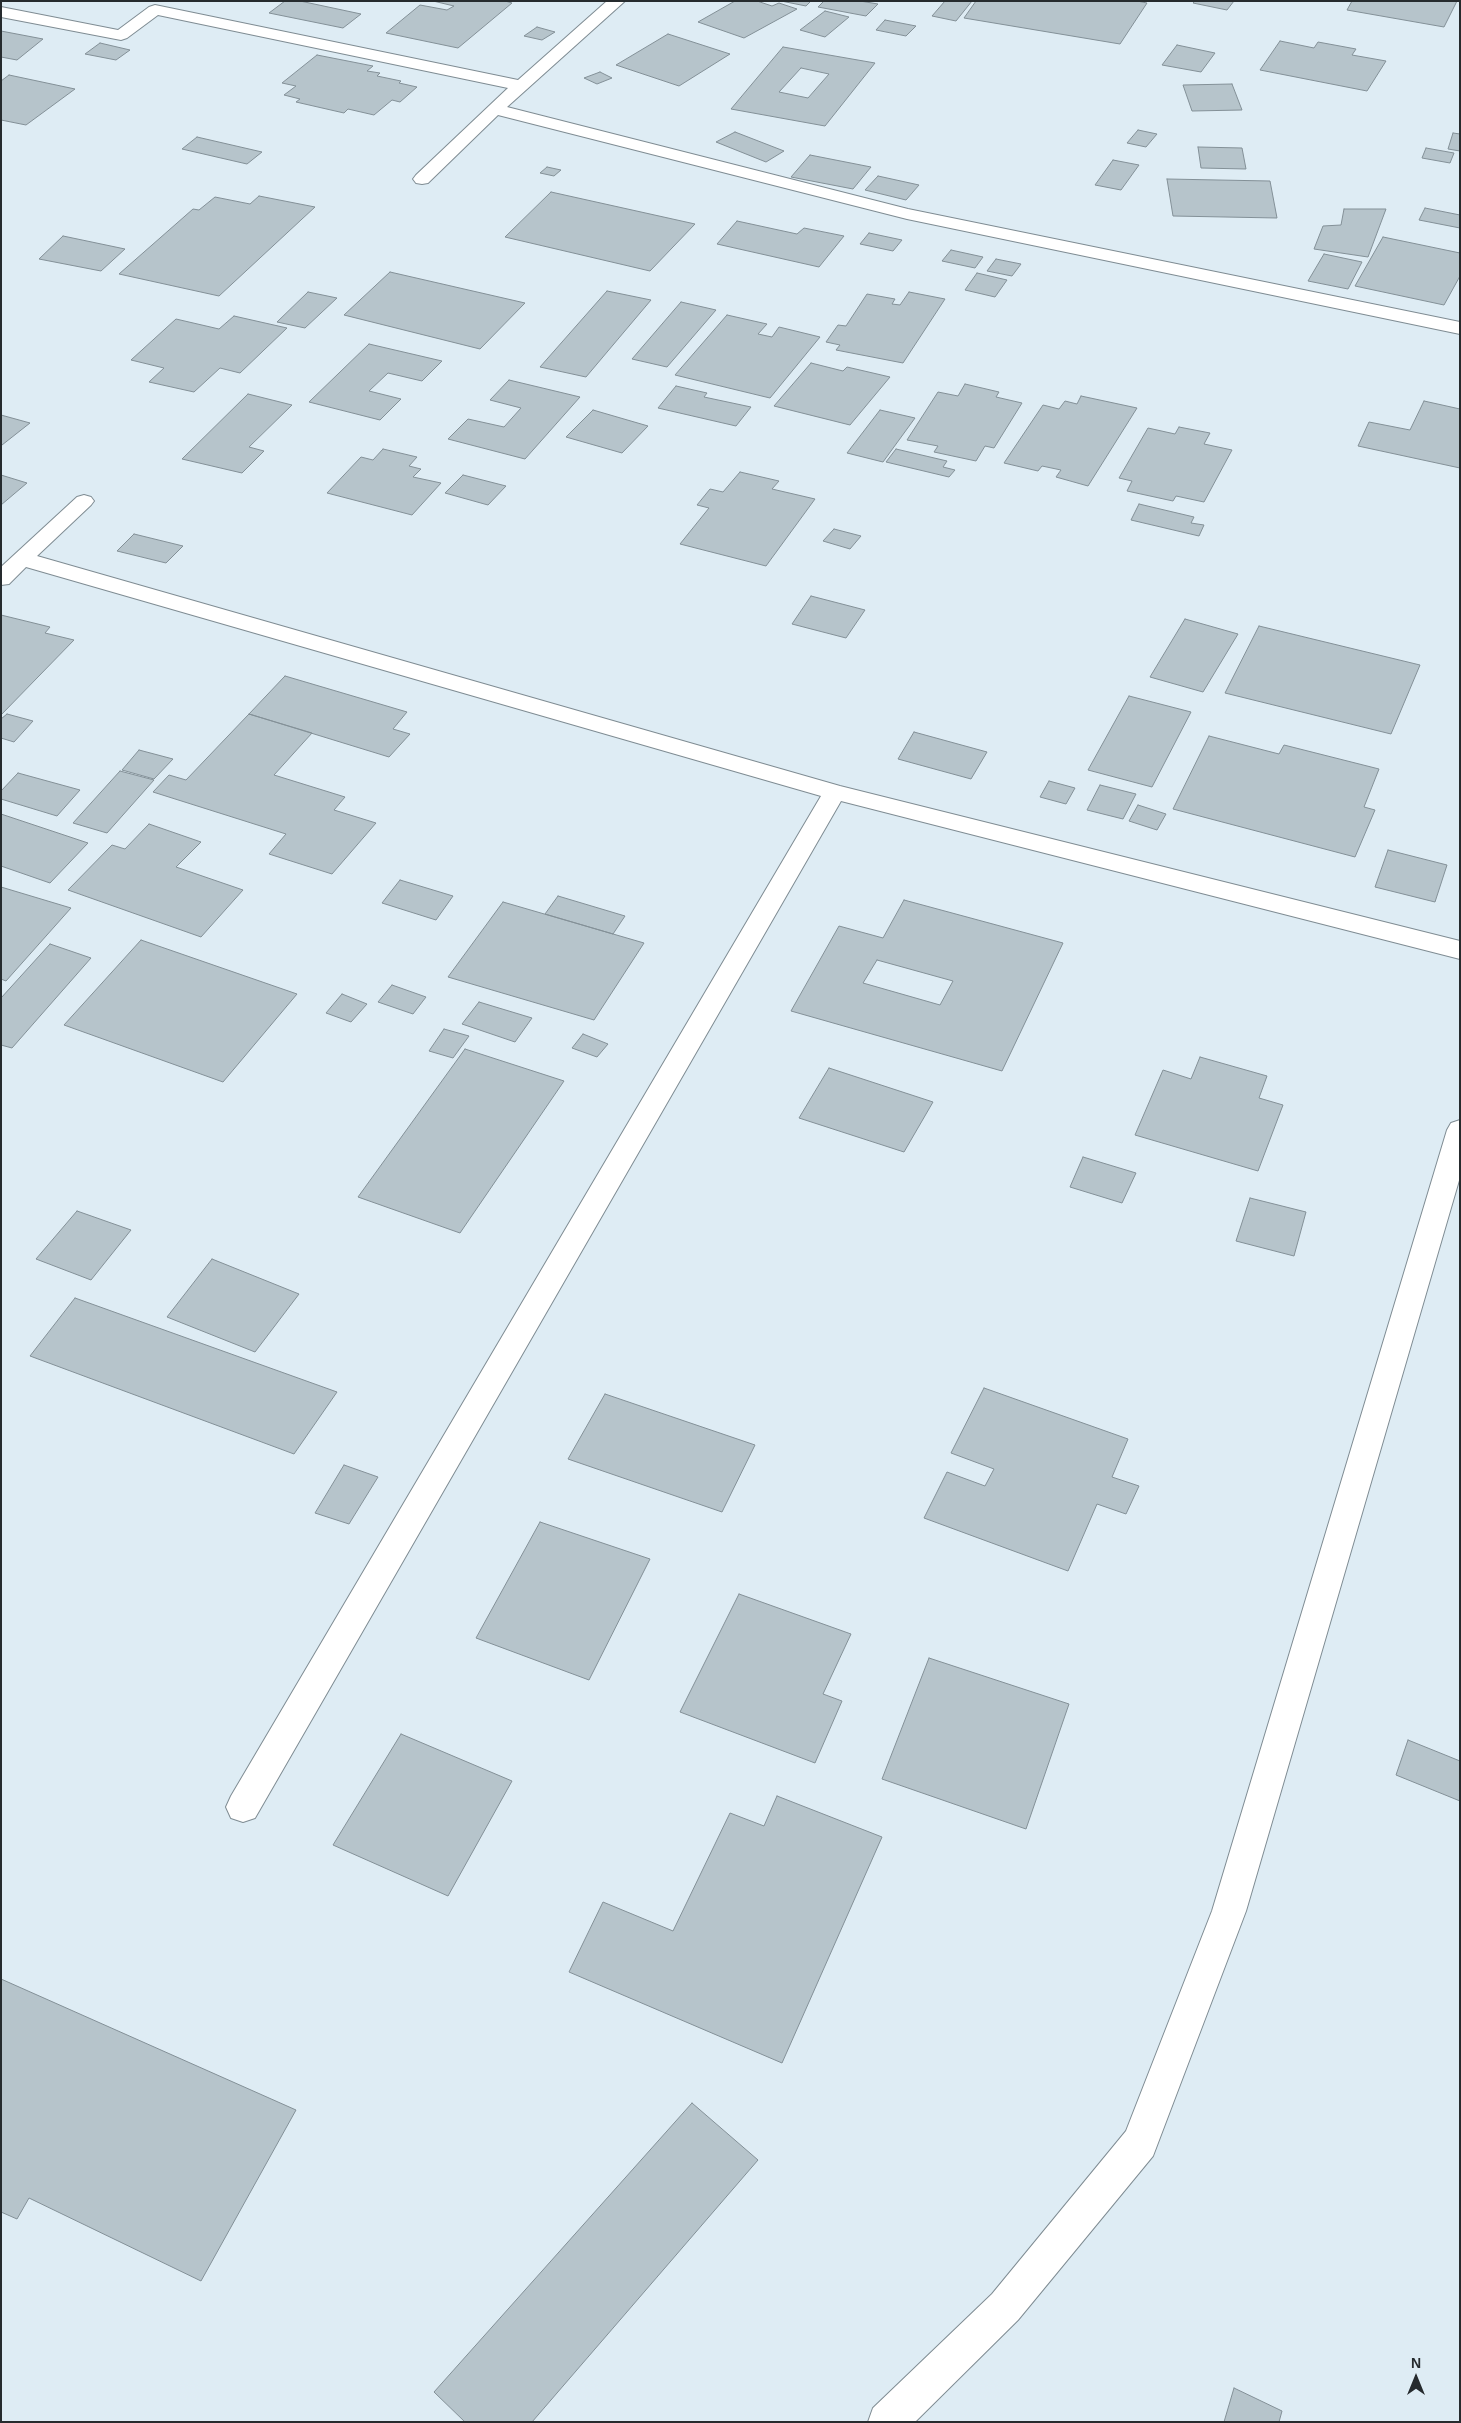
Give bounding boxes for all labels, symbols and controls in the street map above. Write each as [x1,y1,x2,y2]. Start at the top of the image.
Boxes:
north arrow [1391,2353,1441,2403]
text: N [1411,2355,1421,2371]

